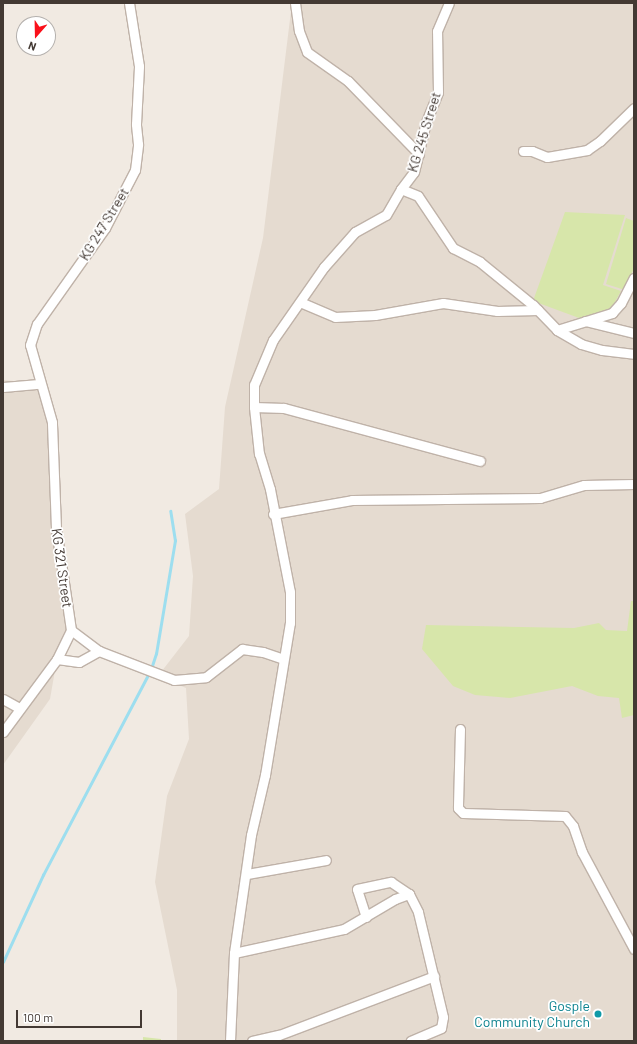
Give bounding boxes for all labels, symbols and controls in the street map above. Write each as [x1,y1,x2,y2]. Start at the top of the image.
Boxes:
north arrow [16,16,56,56]
text: N [26,39,38,54]
street label: KG 245 Street [404,90,444,174]
street label: KG 247 Street [76,184,132,264]
street label: KG 321 Street [48,527,76,609]
place label: Gosple Community Church [474,998,590,1030]
scale bar [18,1002,144,1028]
marker: Gosple Community Church [593,1009,603,1019]
text: 100 m [23,1010,53,1024]

